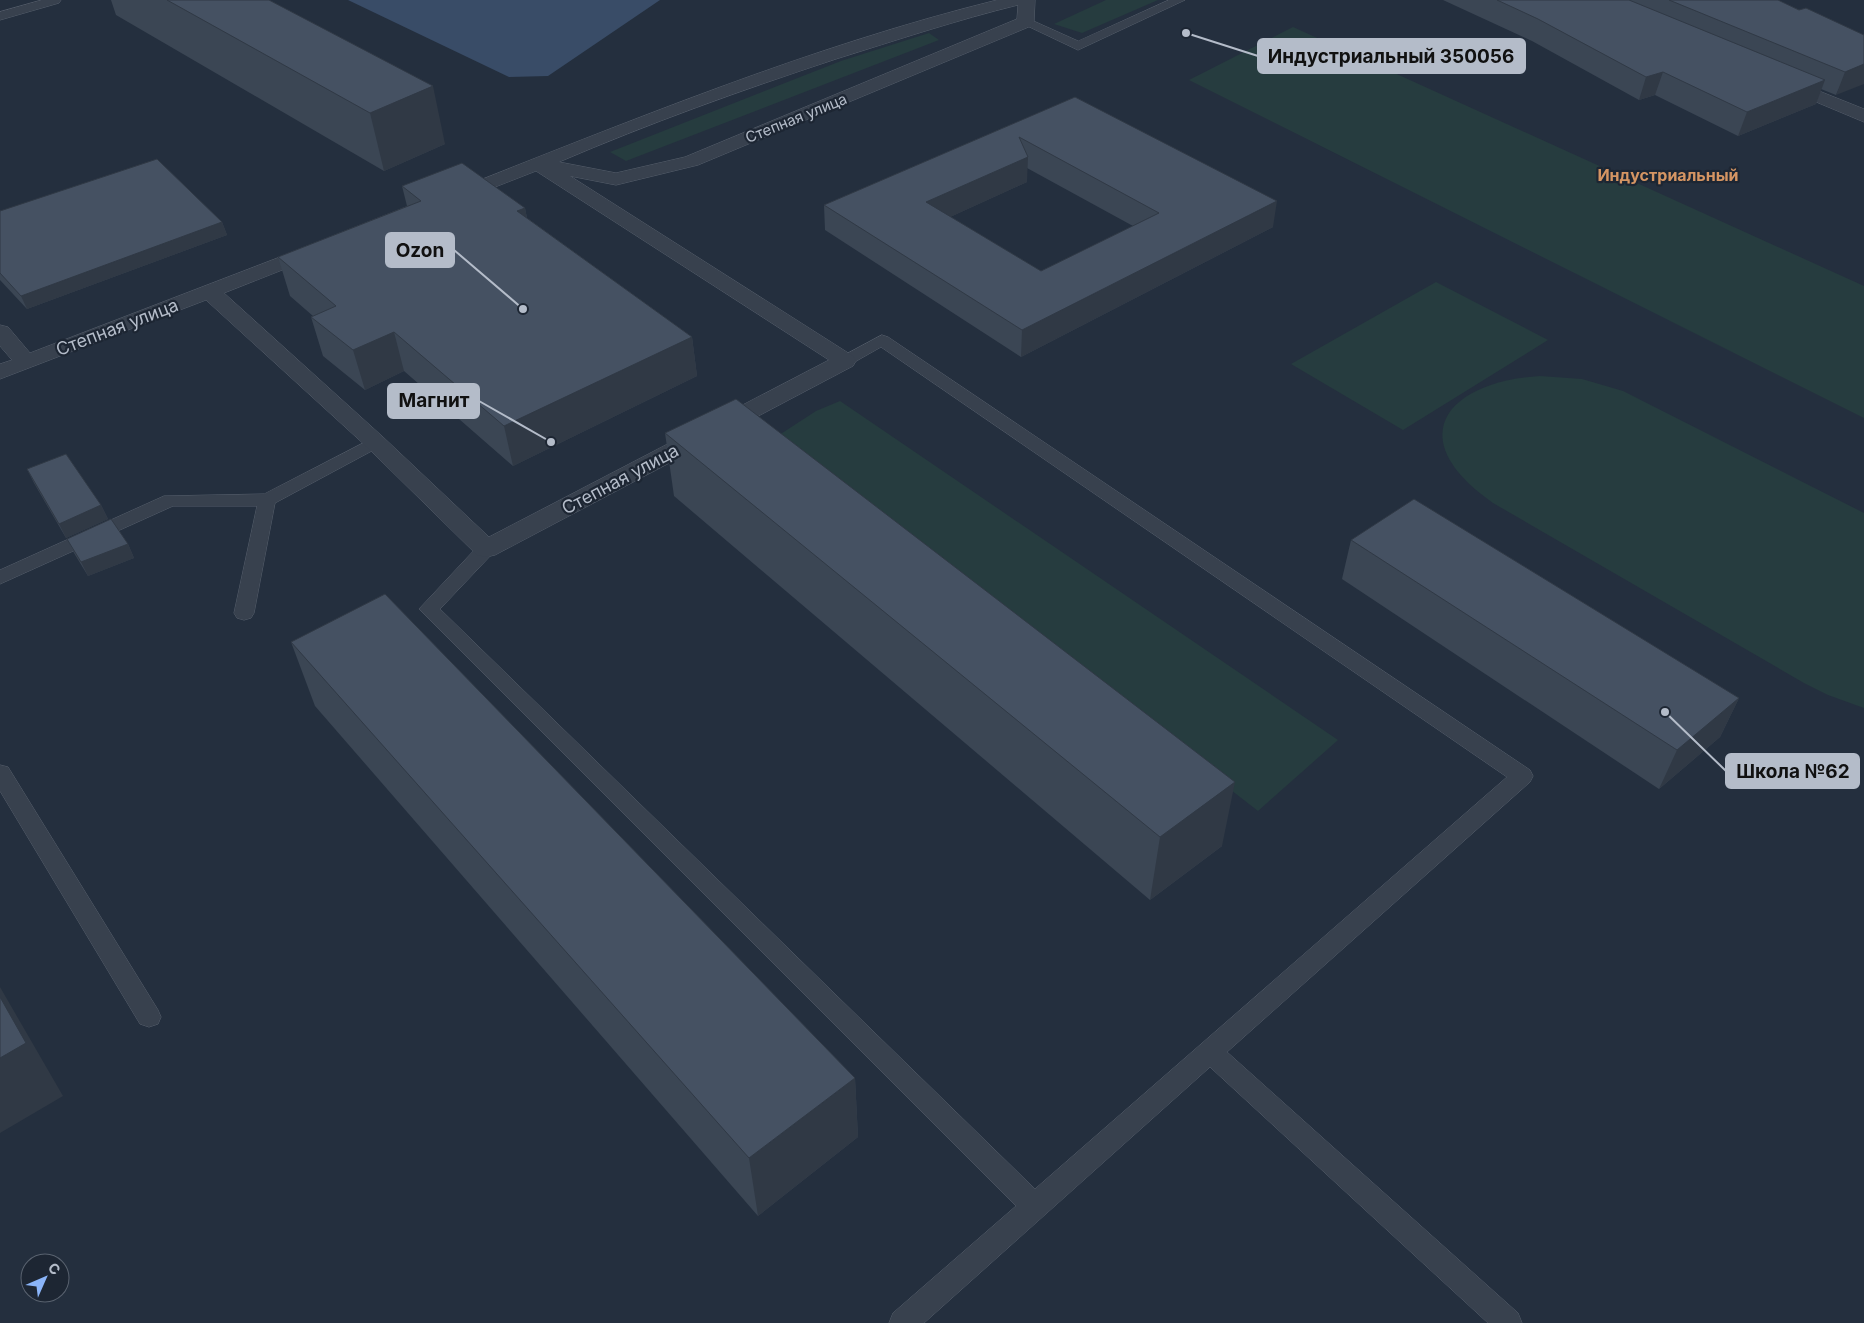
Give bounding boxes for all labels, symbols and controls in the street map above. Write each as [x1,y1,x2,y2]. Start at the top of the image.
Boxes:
callout: Индустриальный 350056 [1258,39,1525,73]
text: Индустриальный 350056 [1268,45,1514,68]
street label: Степная улица [743,89,849,147]
district label: Индустриальный [1597,165,1739,185]
callout: Ozon [386,233,454,267]
text: Ozon [396,239,444,262]
street label: Степная улица [53,294,181,360]
callout: Магнит [388,384,479,418]
text: Магнит [399,389,470,412]
street label: Степная улица [558,439,682,519]
callout: Школа №62 [1726,754,1859,788]
text: Школа №62 [1736,760,1850,783]
north arrow [20,1253,70,1303]
text: С [45,1259,64,1278]

